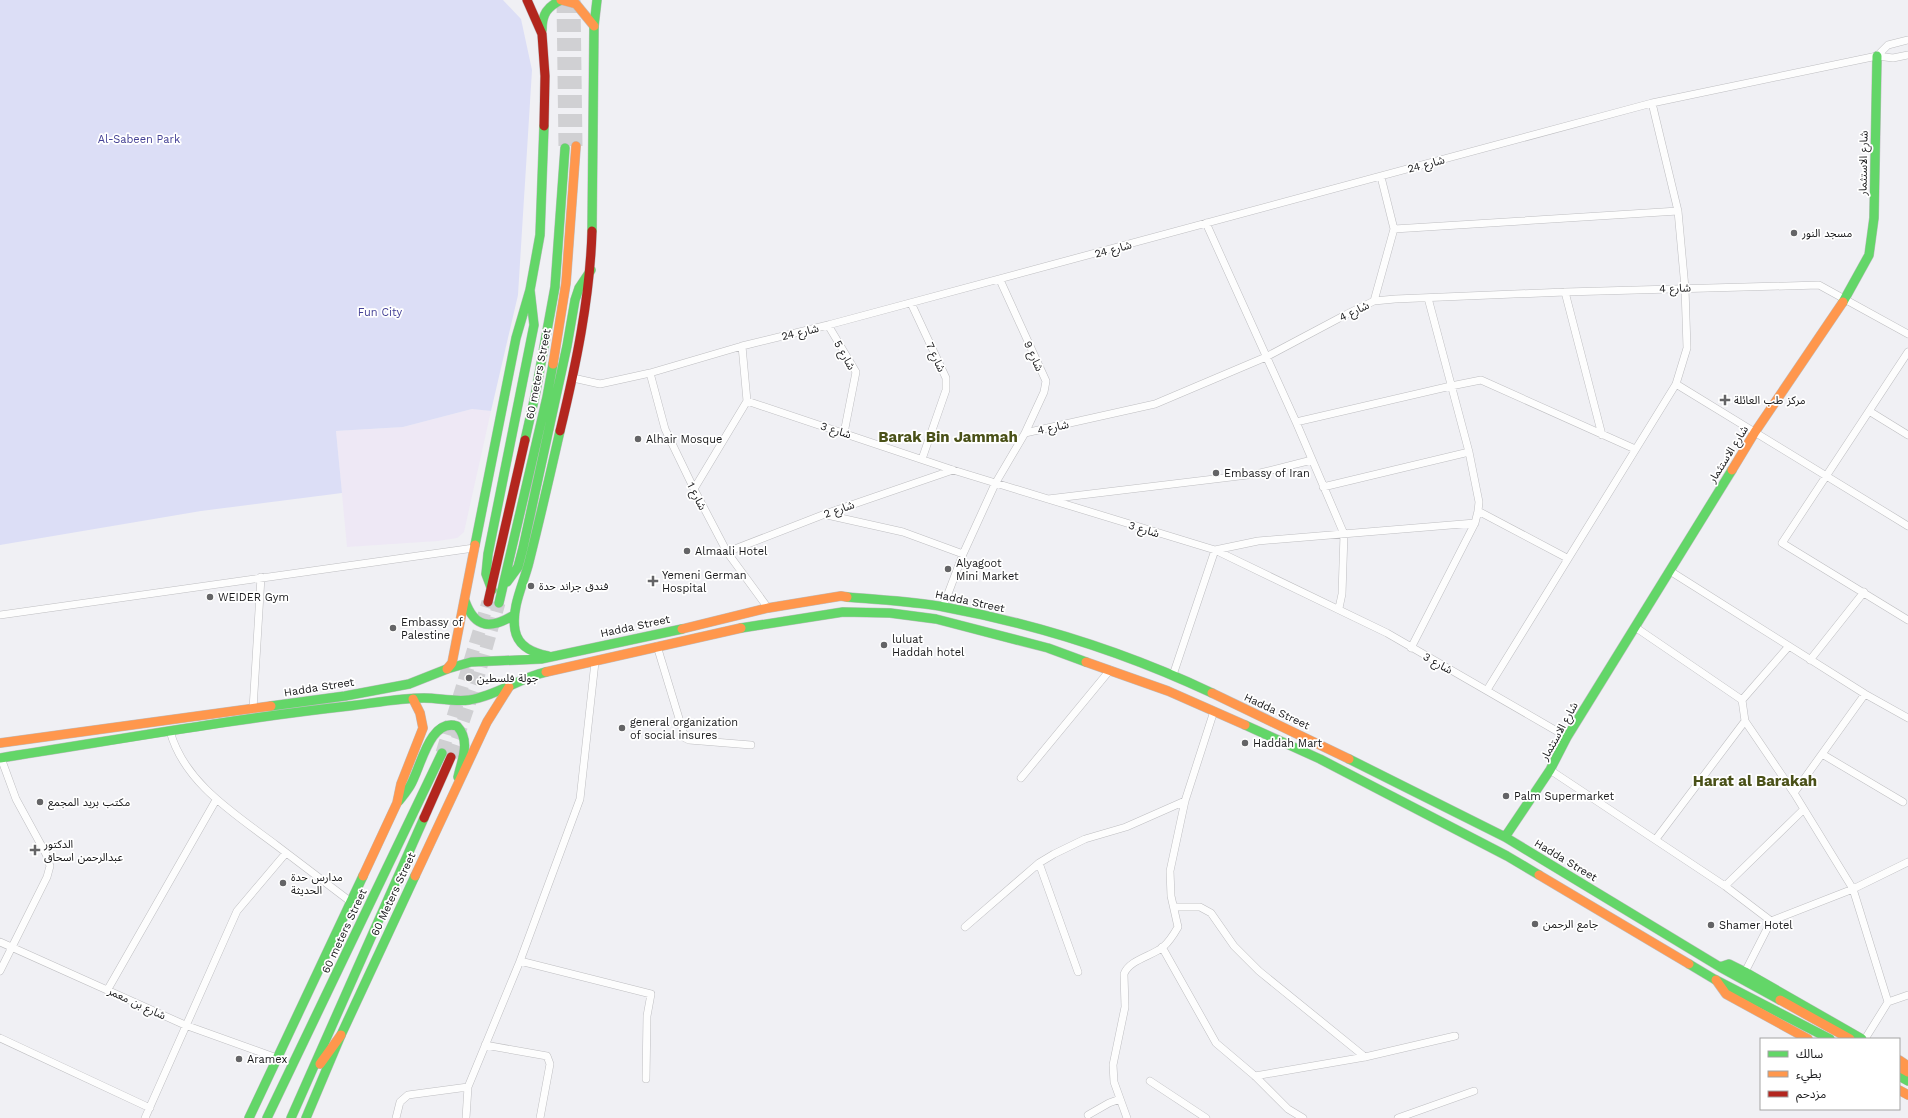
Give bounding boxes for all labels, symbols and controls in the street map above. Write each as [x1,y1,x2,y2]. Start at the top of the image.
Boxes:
street label: شارع الاستثمار [1856,130,1872,196]
park label: Al-Sabeen Park [98,133,180,146]
street label: شارع 24 [1406,153,1447,177]
place label: مسجد النور [1801,227,1852,240]
marker: مسجد النور [1789,228,1799,238]
street label: شارع 24 [1093,238,1134,262]
street label: شارع 4 [1659,281,1692,297]
street label: شارع 4 [1337,298,1372,325]
park label: Fun City [358,306,402,319]
street label: شارع 24 [780,322,821,344]
street label: 60 meters Street [523,327,554,420]
street label: شارع 5 [830,338,858,373]
street label: شارع 9 [1020,339,1046,374]
street label: شارع 7 [922,340,948,375]
marker: مركز طب العائلة [1719,394,1731,406]
place label: مركز طب العائلة [1734,394,1806,407]
street label: شارع 4 [1036,418,1071,438]
street label: شارع 3 [818,419,853,443]
street label: شارع الاستثمار [1705,423,1752,486]
district label: Barak Bin Jammah [878,428,1018,446]
place label: Alhair Mosque [646,433,722,446]
marker: Alhair Mosque [633,434,643,444]
place label: Embassy of Iran [1224,467,1310,480]
marker: Embassy of Iran [1211,468,1221,478]
street label: شارع 1 [683,480,709,513]
street label: شارع 2 [822,498,857,522]
street label: شارع 3 [1127,519,1161,541]
place label: Almaali Hotel [695,545,768,558]
marker: Almaali Hotel [682,546,692,556]
place label: Alyagoot Mini Market [956,557,1019,583]
marker: Alyagoot Mini Market [943,564,953,574]
place label: Yemeni German Hospital [662,569,746,595]
marker: Yemeni German Hospital [647,575,659,587]
place label: فندق جراند حدة [539,580,608,593]
marker: فندق جراند حدة [526,581,536,591]
street label: Hadda Street [934,588,1006,615]
place label: WEIDER Gym [218,591,289,604]
marker: WEIDER Gym [205,592,215,602]
street label: Hadda Street [599,613,671,640]
place label: Embassy of Palestine [401,616,464,642]
marker: Embassy of Palestine [388,623,398,633]
place label: luluat Haddah hotel [892,633,965,659]
marker: luluat Haddah hotel [879,640,889,650]
street label: شارع 3 [1420,650,1455,678]
place label: جولة فلسطين [477,672,539,685]
marker: جولة فلسطين [464,673,474,683]
street label: Hadda Street [283,675,355,699]
street label: Hadda Street [1242,691,1312,732]
street label: شارع الاستثمار [1538,699,1582,764]
place label: general organization of social insures [630,716,738,742]
marker: general organization of social insures [617,723,627,733]
place label: Haddah Mart [1253,737,1323,750]
marker: Haddah Mart [1240,738,1250,748]
district label: Harat al Barakah [1693,772,1817,790]
place label: Palm Supermarket [1514,790,1614,803]
marker: Palm Supermarket [1501,791,1511,801]
place label: مكتب بريد المجمع [48,796,130,810]
marker: مكتب بريد المجمع [35,797,45,807]
street label: Hadda Street [1532,837,1600,884]
place label: الدكتور عبدالرحمن اسحاق [43,838,124,864]
marker: الدكتور عبدالرحمن اسحاق [29,844,41,856]
street label: 60 Meters Street [368,850,419,938]
place label: مدارس حدة الحديثة [291,871,343,897]
marker: مدارس حدة الحديثة [278,878,288,888]
street label: 60 meters Street [319,887,370,976]
place label: جامع الرحمن [1543,918,1599,932]
marker: جامع الرحمن [1530,919,1540,929]
place label: Shamer Hotel [1719,919,1793,932]
marker: Shamer Hotel [1706,920,1716,930]
street label: شارع بن معمر [105,984,168,1024]
legend [1760,1038,1900,1110]
text: سالك [1796,1047,1823,1061]
place label: Aramex [247,1053,287,1066]
marker: Aramex [234,1054,244,1064]
text: بطيء [1796,1067,1822,1084]
text: مزدحم [1796,1087,1826,1103]

